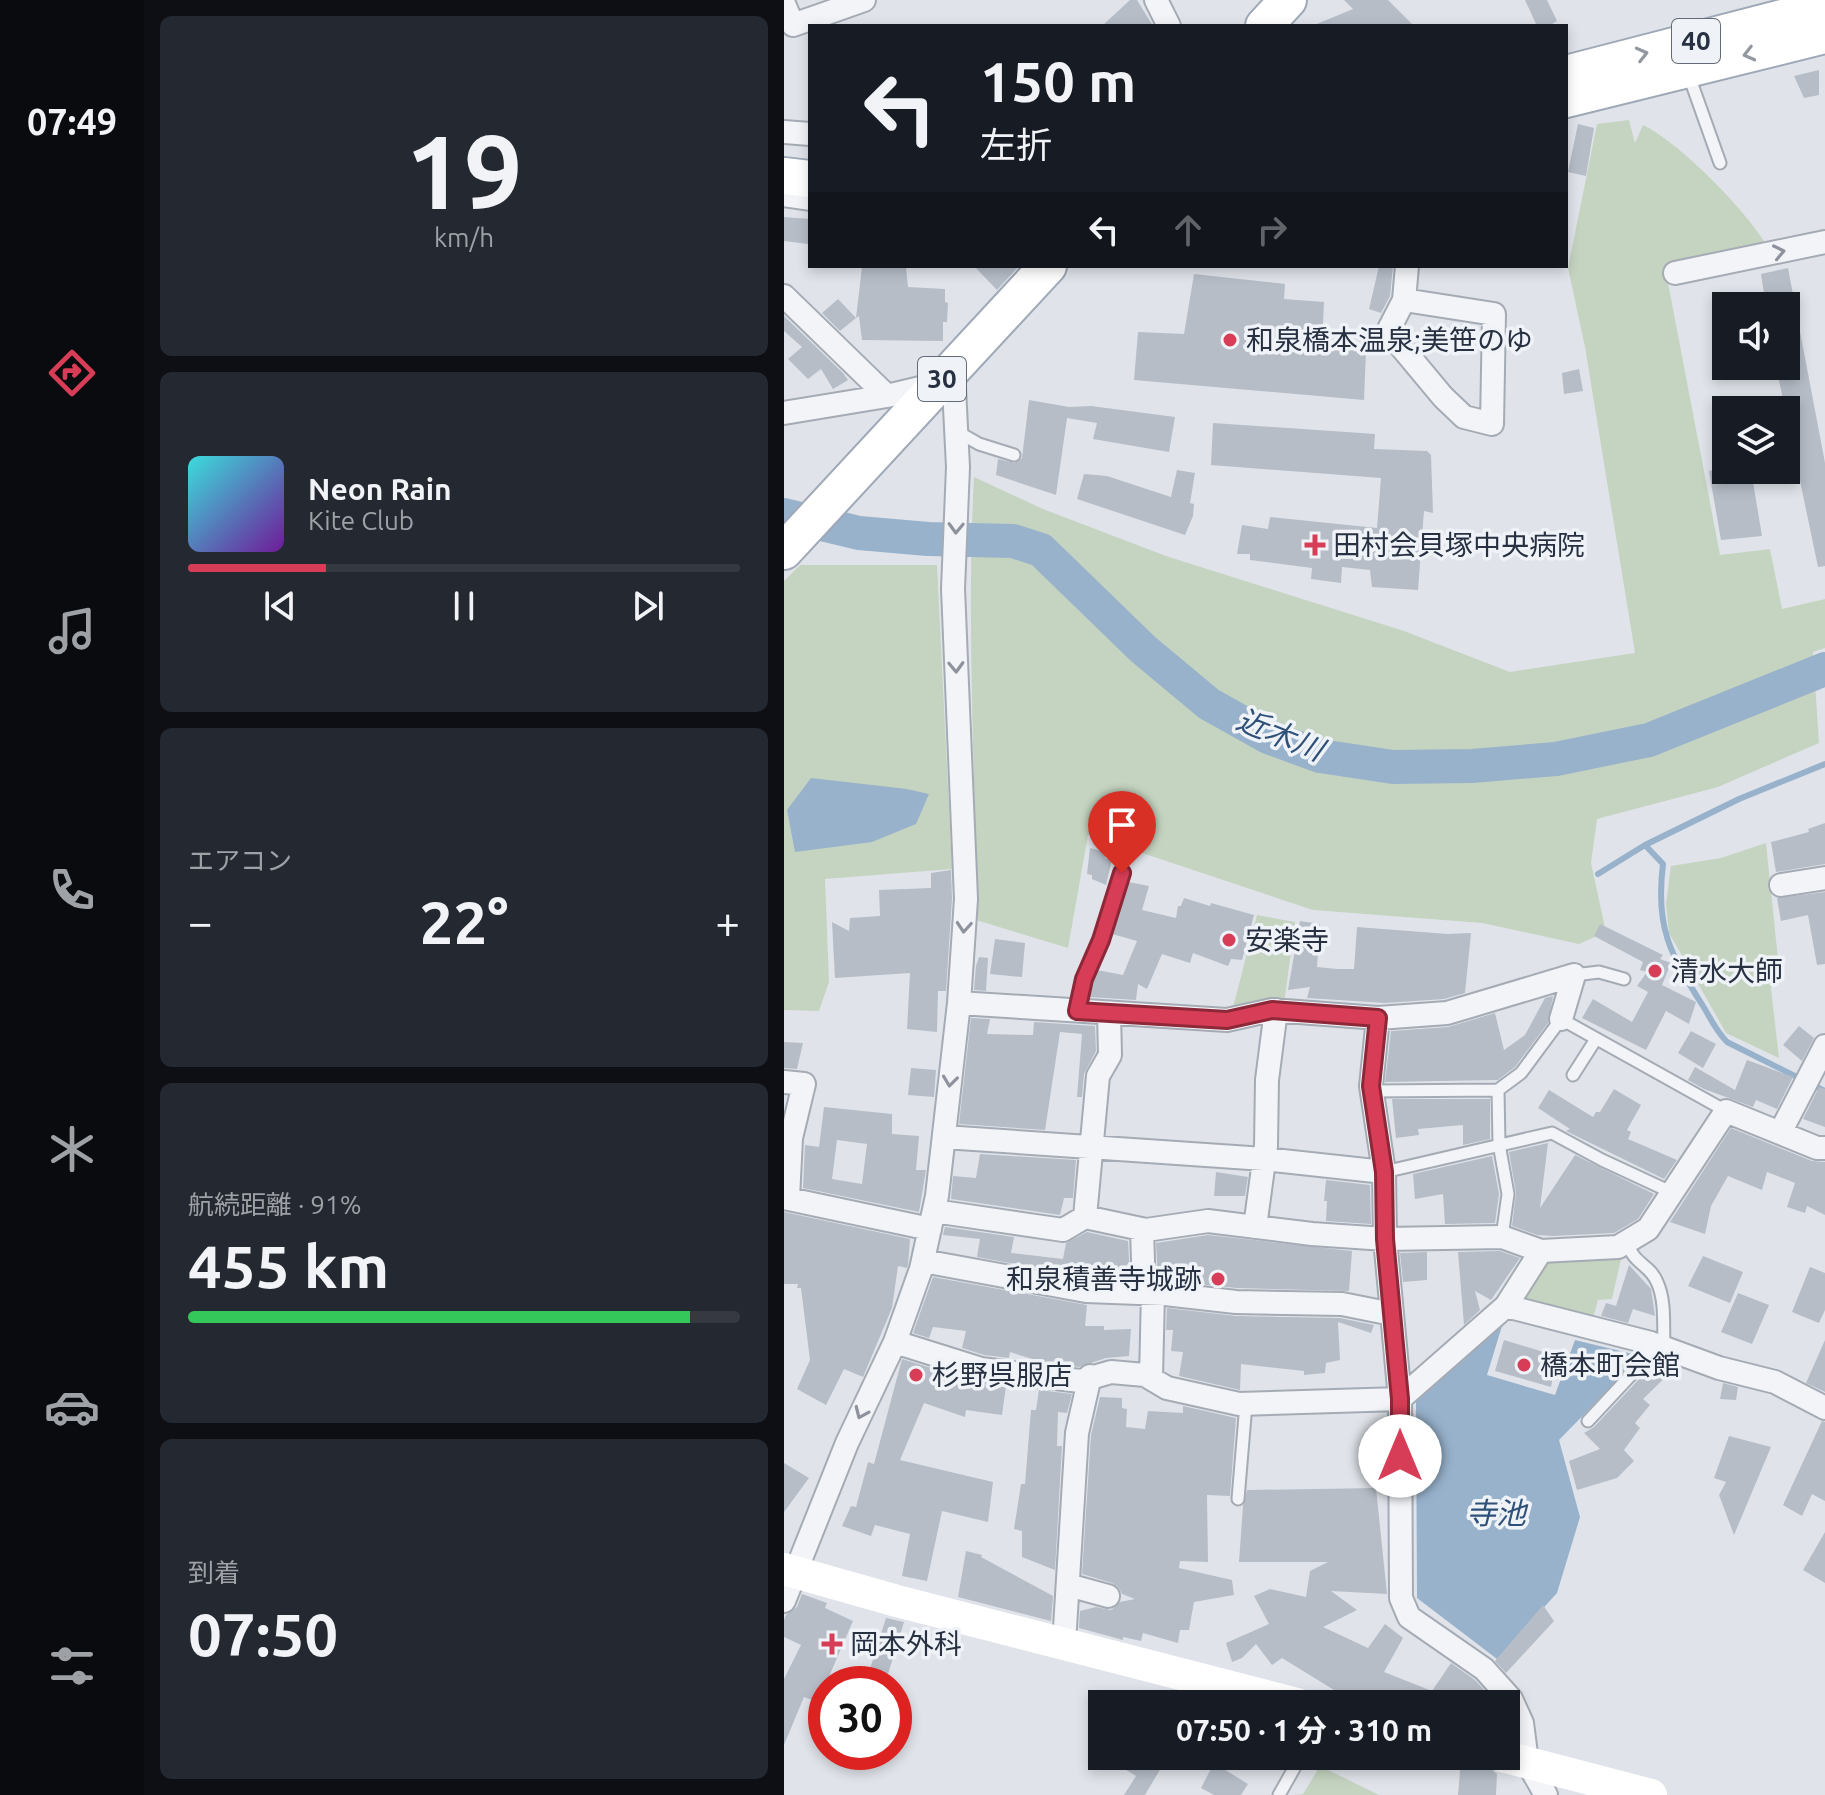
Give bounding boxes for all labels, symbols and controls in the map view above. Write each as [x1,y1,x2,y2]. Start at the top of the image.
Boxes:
road number: 40 [1672,19,1720,63]
one-way arrow [1743,45,1757,62]
one-way arrow [1634,47,1648,64]
text: 150 m [980,50,1136,113]
icon: left [848,56,952,160]
text: 07:49 [27,101,117,142]
text: 19 [405,112,523,229]
text: 左折 [980,124,1052,165]
icon: left [1082,208,1126,252]
icon: ahead [1166,208,1210,252]
icon: right [1250,208,1294,252]
text: km/h [434,223,494,252]
one-way arrow [1771,244,1785,261]
map controls [1712,292,1800,484]
button: sound [1712,292,1800,380]
place label: 和泉橋本温泉;美笹のゆ [1246,324,1533,355]
marker: 和泉橋本温泉;美笹のゆ [1221,331,1239,349]
icon: directions [44,345,100,401]
road number: 30 [918,357,966,401]
button: layers [1712,396,1800,484]
text: Neon Rain [308,472,452,506]
text: Kite Club [308,506,414,535]
one-way arrow [947,522,964,535]
place label: 田村会貝塚中央病院 [1333,529,1585,560]
marker: 田村会貝塚中央病院 [1304,534,1326,556]
icon: previous [258,584,302,628]
icon: pause [442,584,486,628]
icon: next [626,584,670,628]
icon: music [44,603,100,659]
one-way arrow [948,661,965,674]
water label: 近木川 [1232,701,1331,768]
pin [1088,791,1156,873]
icon: arrive [1100,803,1144,847]
text: エアコン [188,846,292,875]
icon: phone [44,862,100,918]
text: 22° [420,888,508,955]
text: − [188,897,213,946]
text: + [715,897,740,946]
one-way arrow [956,921,973,934]
place label: 安楽寺 [1245,924,1329,955]
marker: 安楽寺 [1220,931,1238,949]
place label: 清水大師 [1671,955,1783,986]
marker: 清水大師 [1646,962,1664,980]
one-way arrow [942,1074,959,1087]
icon: climate [44,1121,100,1177]
text: 航続距離 · 91% [188,1190,362,1219]
text: 455 km [188,1232,389,1299]
place label: 和泉積善寺城跡 [1006,1263,1202,1294]
marker: 和泉積善寺城跡 [1209,1270,1227,1288]
place label: 橋本町会館 [1540,1349,1680,1380]
marker: 橋本町会館 [1515,1356,1533,1374]
place label: 杉野呉服店 [932,1359,1072,1390]
marker: 杉野呉服店 [907,1366,925,1384]
icon: car [44,1379,100,1435]
one-way arrow [855,1404,871,1419]
position arrow [1358,1414,1442,1498]
water label: 寺池 [1466,1496,1529,1530]
text: 到着 [188,1558,240,1587]
text: 07:50 [188,1600,338,1667]
place label: 岡本外科 [850,1628,962,1659]
marker: 岡本外科 [821,1633,843,1655]
icon: filters [44,1638,100,1694]
speed limit sign: 30 [808,1666,912,1770]
text: 07:50 · 1 分 · 310 m [1176,1713,1432,1747]

